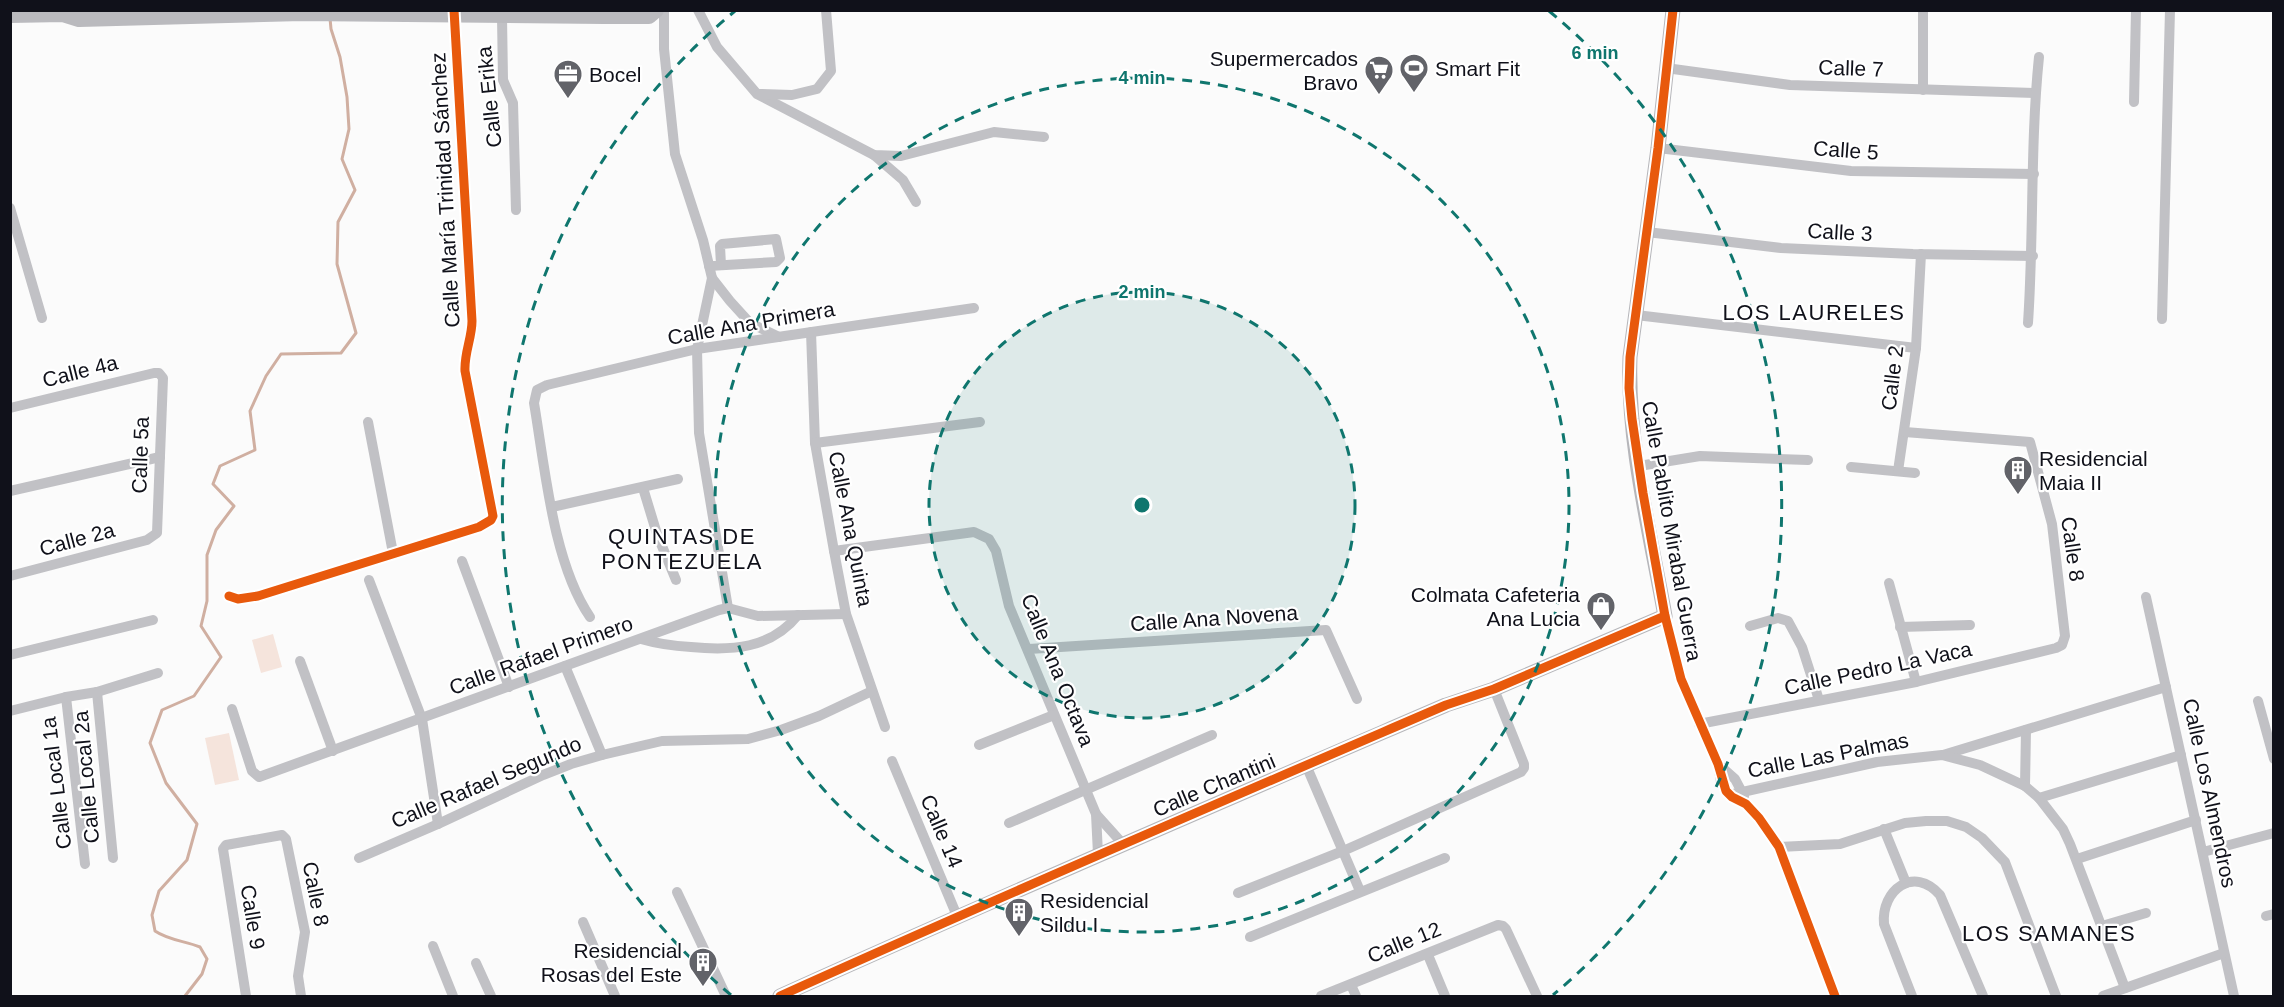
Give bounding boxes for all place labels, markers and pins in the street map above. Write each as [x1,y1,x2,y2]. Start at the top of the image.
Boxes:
place label: Supermercados Bravo [1210,47,1358,94]
sports icon: Smart Fit [1398,52,1430,94]
supermarket icon: Supermercados Bravo [1363,54,1395,96]
place label: Smart Fit [1435,57,1520,80]
office icon: Bocel [552,58,584,100]
place label: Bocel [589,63,642,86]
place label: Residencial Maia II [2039,447,2148,494]
building icon: Residencial Maia II [2002,454,2034,496]
centre of rings [1132,495,1152,515]
place label: Colmata Cafeteria Ana Lucia [1411,583,1580,630]
shop icon: Colmata Cafeteria Ana Lucia [1585,590,1617,632]
place label: Residencial Sildu I [1040,889,1149,936]
building icon: Residencial Sildu I [1003,896,1035,938]
place label: Residencial Rosas del Este [541,939,682,986]
building icon: Residencial Rosas del Este [687,946,719,988]

